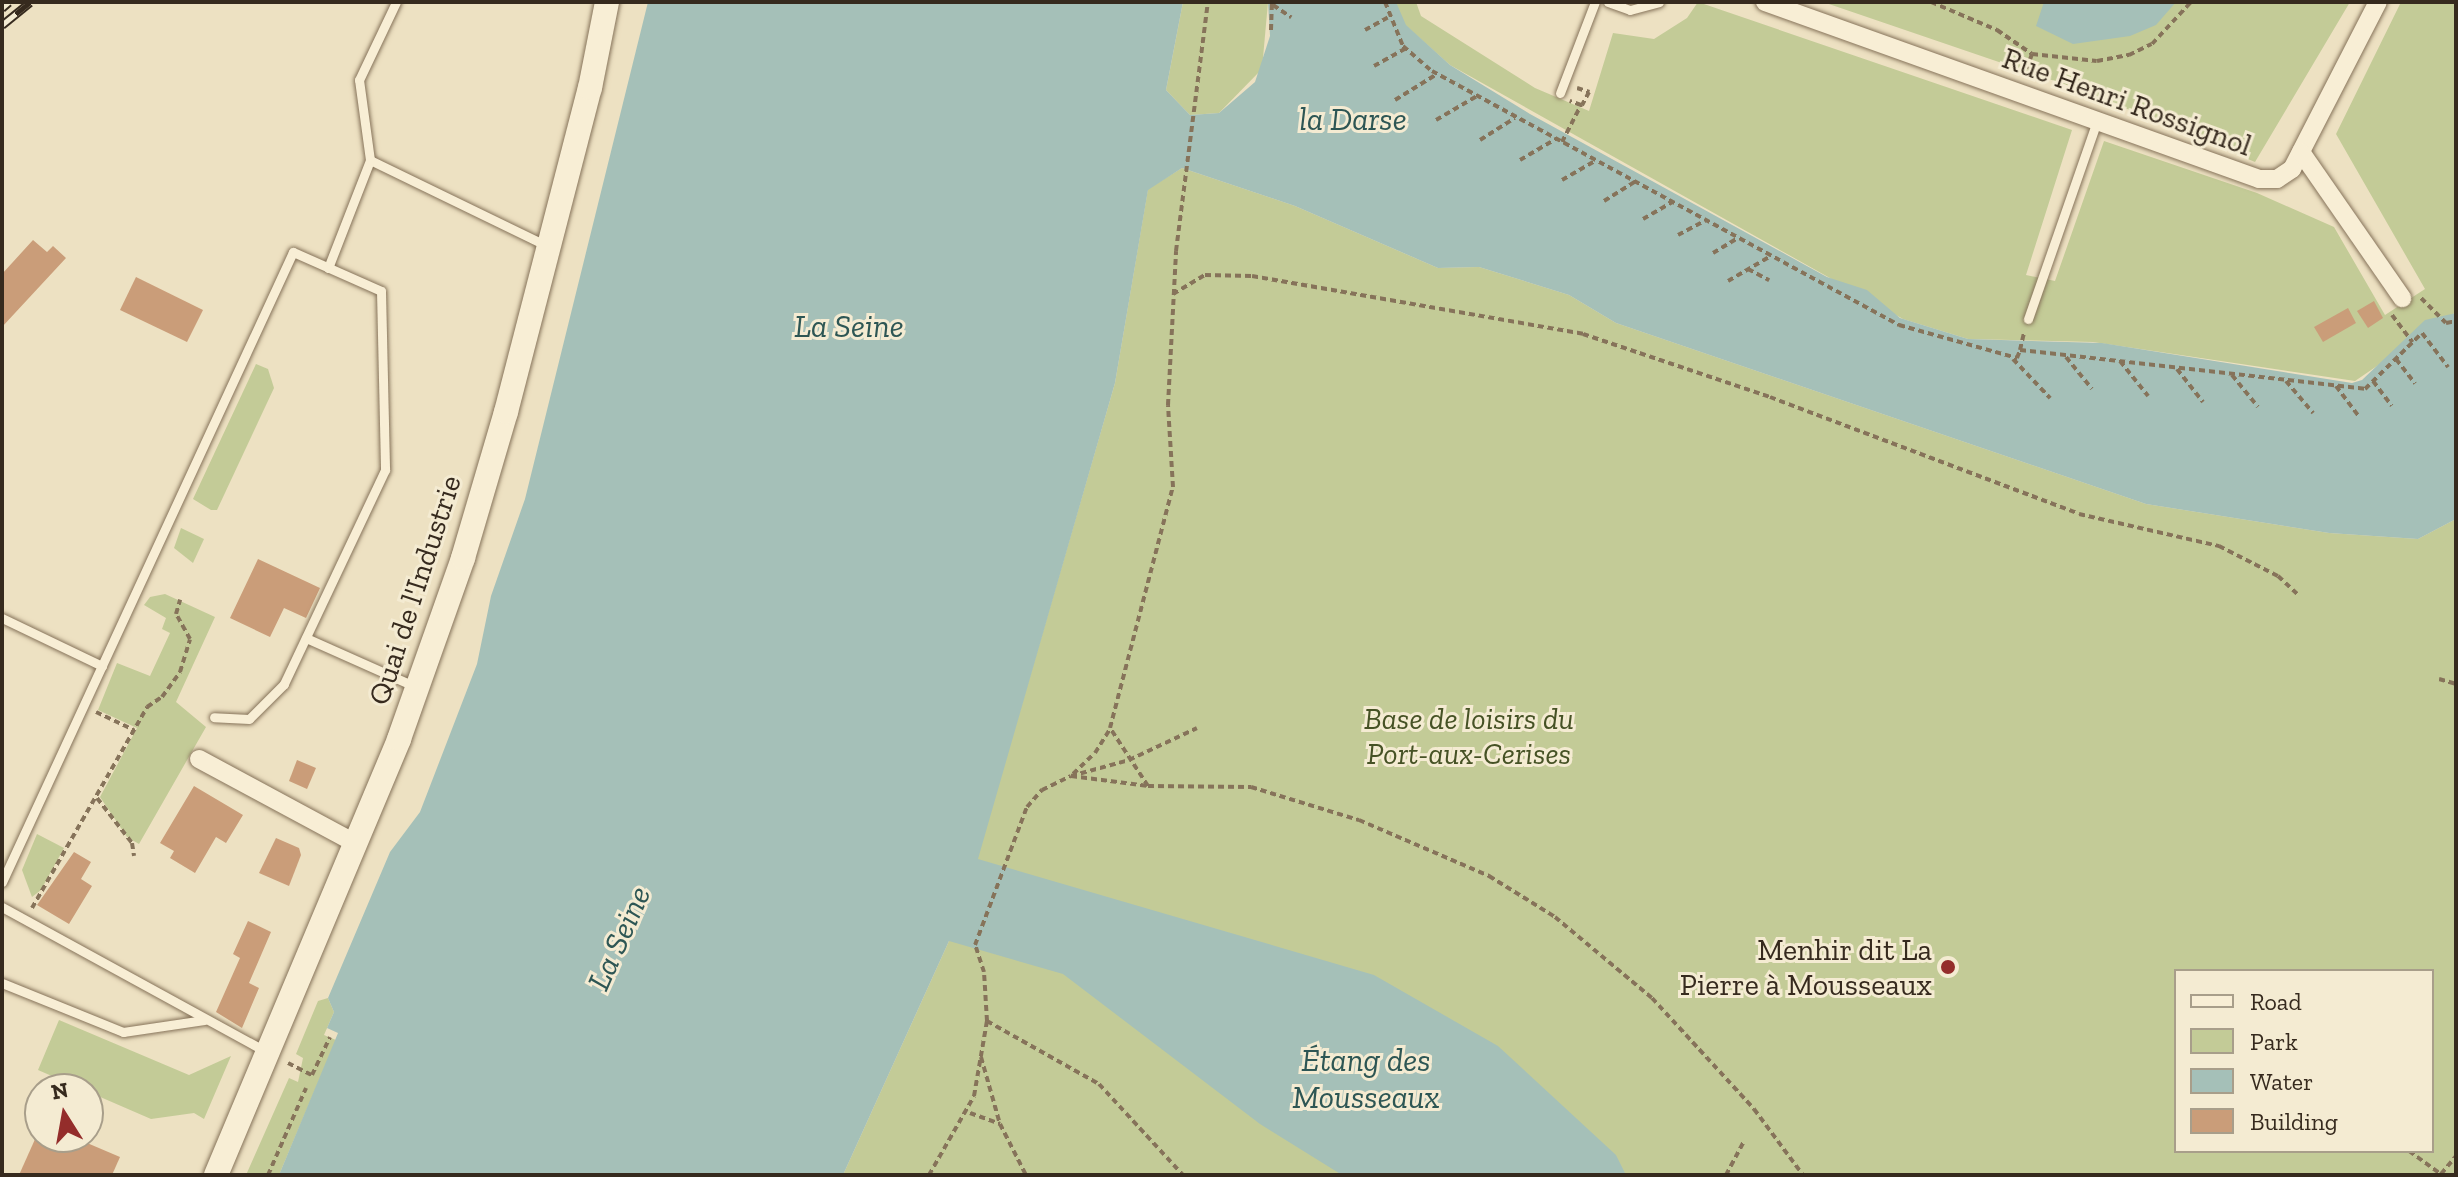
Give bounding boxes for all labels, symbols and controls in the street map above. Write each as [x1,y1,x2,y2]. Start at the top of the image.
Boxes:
street label: Rue Henri Rossignol [1997,40,2257,164]
water label: la Darse [1299,100,1407,138]
water label: La Seine [794,307,904,345]
street label: Quai de l'Industrie [361,471,469,709]
park label: Base de loisirs du Port-aux-Cerises [1364,701,1574,772]
water label: La Seine [579,880,659,996]
place label: Menhir dit La Pierre à Mousseaux [1680,932,1932,1002]
marker: Menhir dit La Pierre à Mousseaux [1939,958,1957,976]
legend [2174,969,2434,1153]
text: Road [2250,987,2302,1016]
text: Park [2250,1027,2298,1056]
water label: Étang des Mousseaux [1292,1042,1440,1117]
text: Water [2250,1067,2313,1096]
north arrow [24,1073,104,1153]
text: N [49,1076,70,1106]
text: Building [2250,1107,2338,1136]

